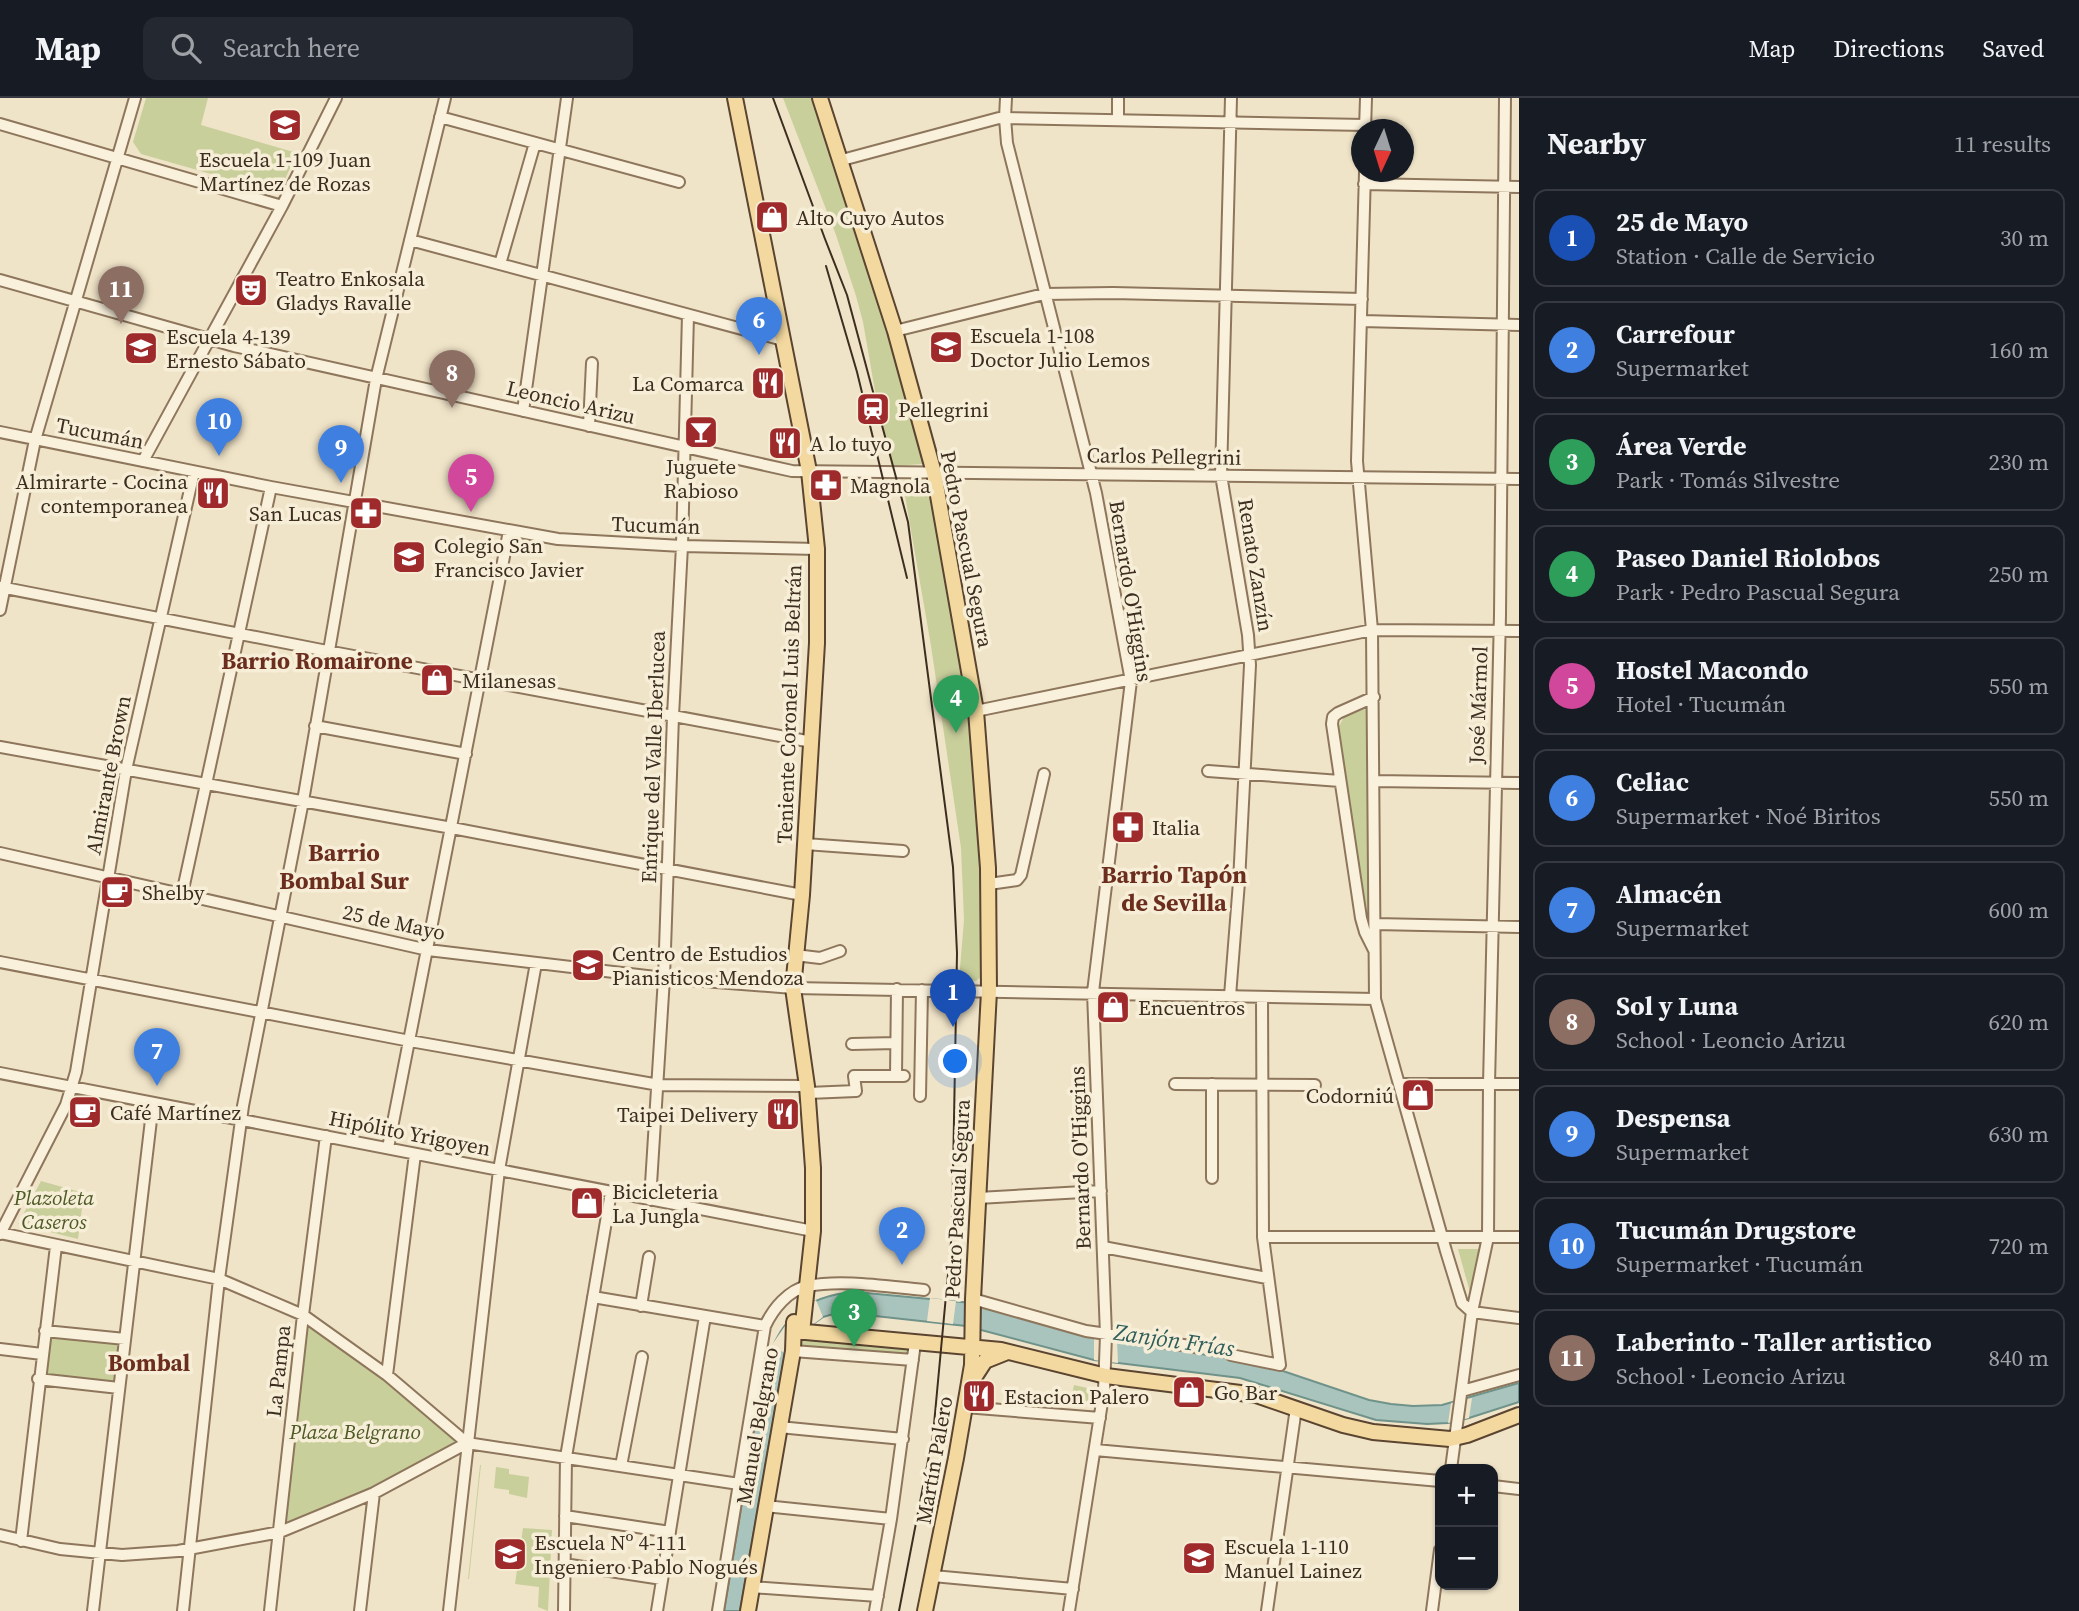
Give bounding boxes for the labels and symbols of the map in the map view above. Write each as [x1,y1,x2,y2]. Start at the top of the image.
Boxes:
school or university icon: Escuela 1-109 Juan Martínez de Rozas [266,106,304,144]
north arrow [1351,119,1414,182]
place label: Escuela 1-109 Juan Martínez de Rozas [199,145,371,198]
shop icon: Alto Cuyo Autos [753,198,791,236]
place label: Alto Cuyo Autos [796,203,944,232]
place label: Teatro Enkosala Gladys Ravalle [276,264,425,317]
pin: 11 [98,266,144,324]
theatre icon: Teatro Enkosala Gladys Ravalle [232,271,270,309]
pin: 6 [736,297,782,355]
place label: Escuela 1-108 Doctor Julio Lemos [970,321,1150,374]
place label: Escuela 4-139 Ernesto Sábato [166,322,306,375]
school or university icon: Escuela 1-108 Doctor Julio Lemos [927,328,965,366]
school or university icon: Escuela 4-139 Ernesto Sábato [122,329,160,367]
pin: 8 [429,350,475,408]
restaurant icon: La Comarca [749,364,787,402]
place label: La Comarca [632,369,744,398]
street label: Leoncio Arizu [504,373,638,431]
station icon: Pellegrini [854,390,892,428]
place label: Pellegrini [898,395,989,424]
pin: 10 [196,398,242,456]
street label: Tucumán [54,410,147,456]
bar icon: Juguete Rabioso [682,413,720,451]
restaurant icon: A lo tuyo [766,424,804,462]
pin: 9 [318,425,364,483]
place label: A lo tuyo [810,429,892,458]
street label: Carlos Pellegrini [1086,440,1242,472]
street label: Pedro Pascual Segura [934,448,1000,650]
place label: Juguete Rabioso [664,452,738,505]
pin: 5 [448,454,494,512]
pharmacy icon: Magnola [807,466,845,504]
place label: Almirarte - Cocina contemporanea [16,467,188,520]
place label: Magnola [850,471,931,500]
restaurant icon: Almirarte - Cocina contemporanea [194,474,232,512]
pharmacy icon: San Lucas [347,494,385,532]
street label: Renato Zanzín [1231,496,1281,634]
street label: Bernardo O'Higgins [1102,498,1160,684]
place label: San Lucas [249,499,342,528]
street label: Tucumán [611,509,701,541]
place label: Colegio San Francisco Javier [434,531,584,584]
school or university icon: Colegio San Francisco Javier [390,538,428,576]
street label: Teniente Coronel Luis Beltrán [770,564,808,844]
street label: Enrique del Valle Iberlucea [634,630,672,884]
district label: Barrio Romairone [221,645,413,677]
street label: José Mármol [1461,645,1495,766]
shop icon: Milanesas [418,661,456,699]
place label: Milanesas [462,666,556,695]
pin: 4 [933,675,979,733]
street label: Almirante Brown [78,693,138,857]
pharmacy icon: Italia [1109,808,1147,846]
place label: Italia [1152,813,1201,842]
district label: Barrio Bombal Sur [279,836,410,897]
district label: Barrio Tapón de Sevilla [1101,858,1247,919]
cafe icon: Shelby [98,873,136,911]
place label: Shelby [142,878,205,907]
street label: 25 de Mayo [340,897,448,947]
place label: Centro de Estudios Pianisticos Mendoza [612,939,804,992]
school or university icon: Centro de Estudios Pianisticos Mendoza [569,946,607,984]
pin: 1 [930,969,976,1027]
shop icon: Encuentros [1094,988,1132,1026]
place label: Encuentros [1138,993,1245,1022]
pin: 7 [134,1028,180,1086]
your location [938,1044,972,1078]
street label: Bernardo O'Higgins [1062,1066,1098,1250]
shop icon: Codorniú [1399,1076,1437,1114]
place label: Codorniú [1306,1081,1394,1110]
cafe icon: Café Martínez [66,1093,104,1131]
restaurant icon: Taipei Delivery [764,1095,802,1133]
place label: Café Martínez [110,1098,242,1127]
street label: Pedro Pascual Segura [937,1098,977,1300]
place label: Taipei Delivery [617,1100,758,1129]
street label: Hipólito Yrigoyen [327,1103,494,1163]
place label: Bicicleteria La Jungla [612,1177,719,1230]
park label: Plazoleta Caseros [13,1183,94,1236]
shop icon: Bicicleteria La Jungla [568,1184,606,1222]
pin: 2 [879,1207,925,1265]
pin: 3 [831,1289,877,1347]
water label: Zanjón Frías [1111,1316,1237,1364]
street label: La Pampa [259,1323,297,1419]
street label: Manuel Belgrano [729,1345,785,1507]
district label: Bombal [108,1347,190,1379]
shop icon: Go Bar [1170,1373,1208,1411]
restaurant icon: Estacion Palero [960,1377,998,1415]
place label: Go Bar [1214,1378,1278,1407]
place label: Estacion Palero [1004,1382,1149,1411]
street label: Martín Palero [908,1394,960,1526]
park label: Plaza Belgrano [288,1417,421,1446]
place label: Escuela Nº 4-111 Ingeniero Pablo Nogués [534,1528,758,1581]
place label: Escuela 1-110 Manuel Lainez [1224,1532,1362,1585]
school or university icon: Escuela Nº 4-111 Ingeniero Pablo Nogués [491,1535,529,1573]
school or university icon: Escuela 1-110 Manuel Lainez [1180,1539,1218,1577]

